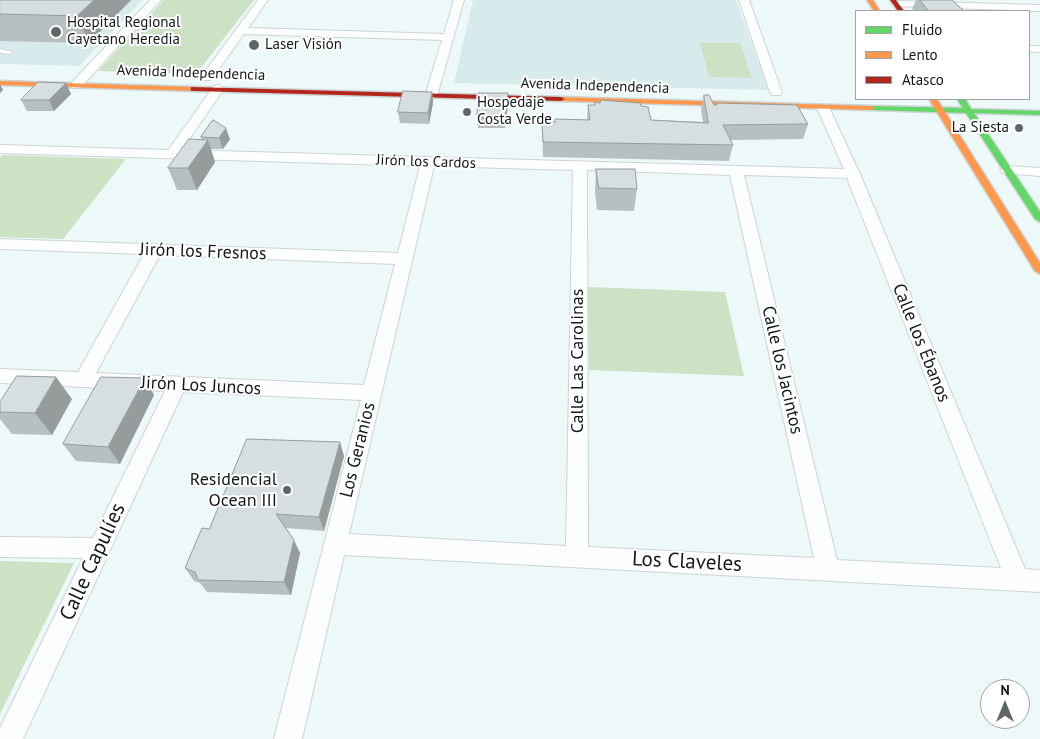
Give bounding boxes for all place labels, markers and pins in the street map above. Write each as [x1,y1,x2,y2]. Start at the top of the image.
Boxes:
place label: Hospital Regional Cayetano Heredia [67,14,180,49]
marker: Hospital Regional Cayetano Heredia [49,25,63,39]
place label: Laser Visión [265,36,342,54]
marker: Laser Visión [247,38,261,52]
place label: Hospedaje Costa Verde [477,94,552,129]
marker: Hospedaje Costa Verde [461,106,473,118]
place label: La Siesta [952,119,1009,137]
marker: La Siesta [1013,122,1025,134]
place label: Residencial Ocean III [190,469,277,512]
marker: Residencial Ocean III [281,484,293,496]

